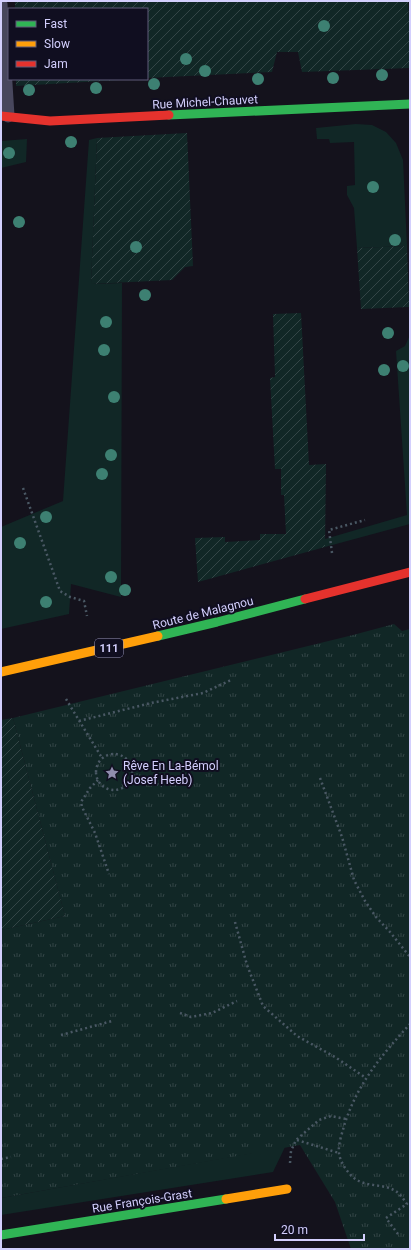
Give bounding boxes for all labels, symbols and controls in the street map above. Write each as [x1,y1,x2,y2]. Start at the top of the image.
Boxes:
legend [8,8,148,80]
text: Fast [44,17,67,31]
text: Slow [44,37,70,51]
text: Jam [44,57,68,71]
street label: Rue Michel-Chauvet [152,92,258,112]
street label: Route de Malagnou [151,594,255,632]
road number: 111 [95,639,123,657]
place label: Rêve En La-Bémol (Josef Heeb) [123,759,219,787]
place icon: Rêve En La-Bémol (Josef Heeb) [104,765,120,781]
street label: Rue François-Grast [91,1186,193,1216]
scale bar [275,1216,364,1242]
text: 20 m [281,1223,308,1237]

